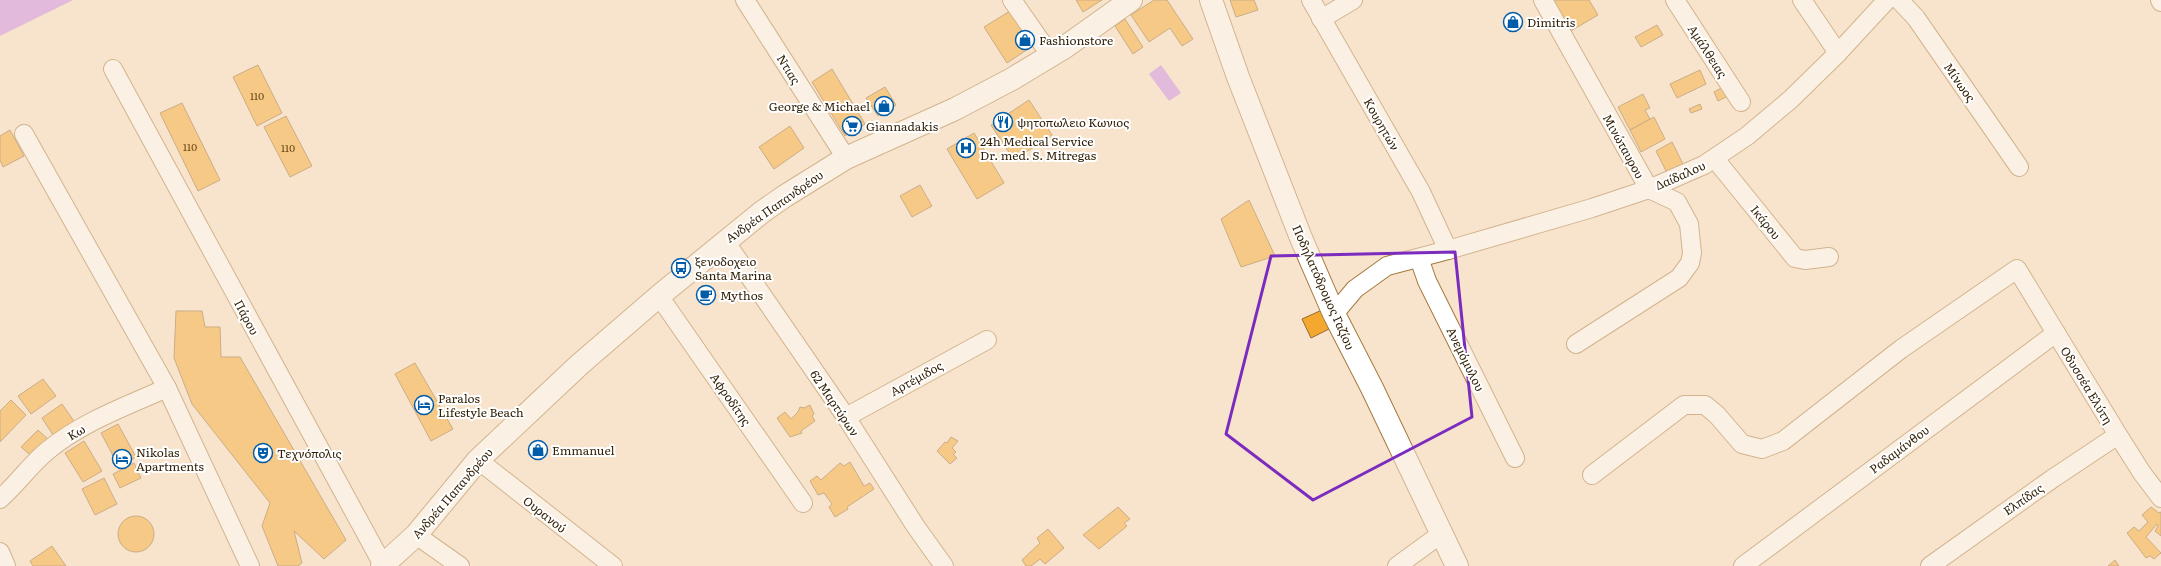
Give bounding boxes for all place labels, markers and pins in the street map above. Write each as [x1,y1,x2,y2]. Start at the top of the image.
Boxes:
shop icon: Dimitris [1502,11,1524,33]
place label: Dimitris [1527,13,1576,31]
shop icon: Fashionstore [1014,29,1036,51]
place label: Fashionstore [1039,31,1113,49]
shop icon: George & Michael [873,95,895,117]
place label: George & Michael [769,97,870,115]
restaurant icon: ψητοπωλειο Κωνιος [992,111,1014,133]
place label: ψητοπωλειο Κωνιος [1017,113,1129,131]
supermarket icon: Giannadakis [841,115,863,137]
place label: Giannadakis [866,117,939,135]
place label: 24h Medical Service Dr. med. S. Mitregas [980,132,1097,164]
hospital icon: 24h Medical Service Dr. med. S. Mitregas [955,137,977,159]
place label: ξενοδοχειο Santa Marina [695,252,772,284]
bus stop icon: ξενοδοχειο Santa Marina [670,257,692,279]
cafe icon: Mythos [695,284,717,306]
place label: Mythos [720,286,764,304]
place label: Paralos Lifestyle Beach [438,389,524,421]
hotel icon: Paralos Lifestyle Beach [413,394,435,416]
shop icon: Emmanuel [527,439,549,461]
place label: Emmanuel [552,441,614,459]
theatre icon: Τεχνόπολις [252,442,274,464]
place label: Nikolas Apartments [136,443,204,475]
place label: Τεχνόπολις [277,444,341,462]
hotel icon: Nikolas Apartments [111,448,133,470]

